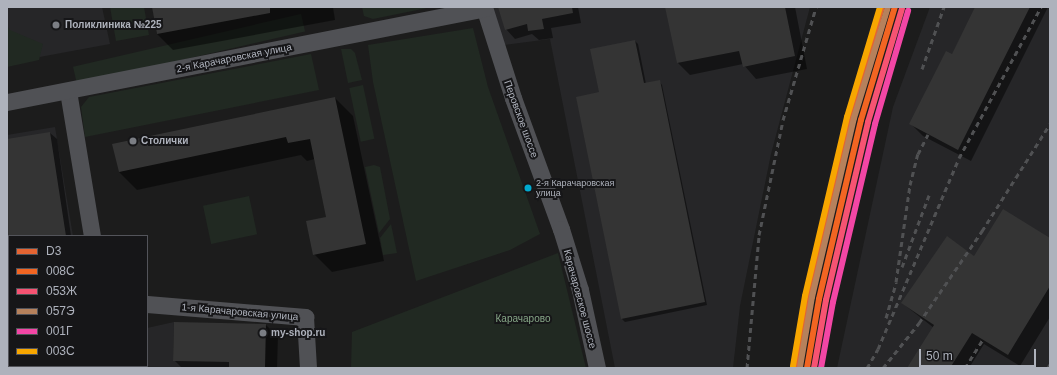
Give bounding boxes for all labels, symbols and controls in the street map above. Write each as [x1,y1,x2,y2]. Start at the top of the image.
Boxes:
marker: Поликлиника №225 [50,19,62,31]
place label: Поликлиника №225 [65,19,162,31]
street label: 2-я Карачаровская улица [175,41,293,75]
street label: Перовское шоссе [501,79,541,159]
place label: Столички [141,135,188,147]
marker: Столички [128,136,138,146]
place label: 2-я Карачаровская улица [536,178,614,199]
marker: 2-я Карачаровская улица [523,183,533,193]
legend [8,235,148,367]
text: D3 [46,244,61,258]
street label: Карачаровское шоссе [561,248,599,350]
text: 008С [46,264,75,278]
text: 053Ж [46,284,77,298]
street label: 1-я Карачаровская улица [181,301,299,323]
text: 057Э [46,304,75,318]
park label: Карачарово [496,313,550,325]
text: 001Г [46,324,73,338]
place label: my-shop.ru [271,327,325,339]
marker: my-shop.ru [258,328,268,338]
scale bar [921,341,1038,367]
text: 003С [46,344,75,358]
text: 50 m [926,349,953,363]

